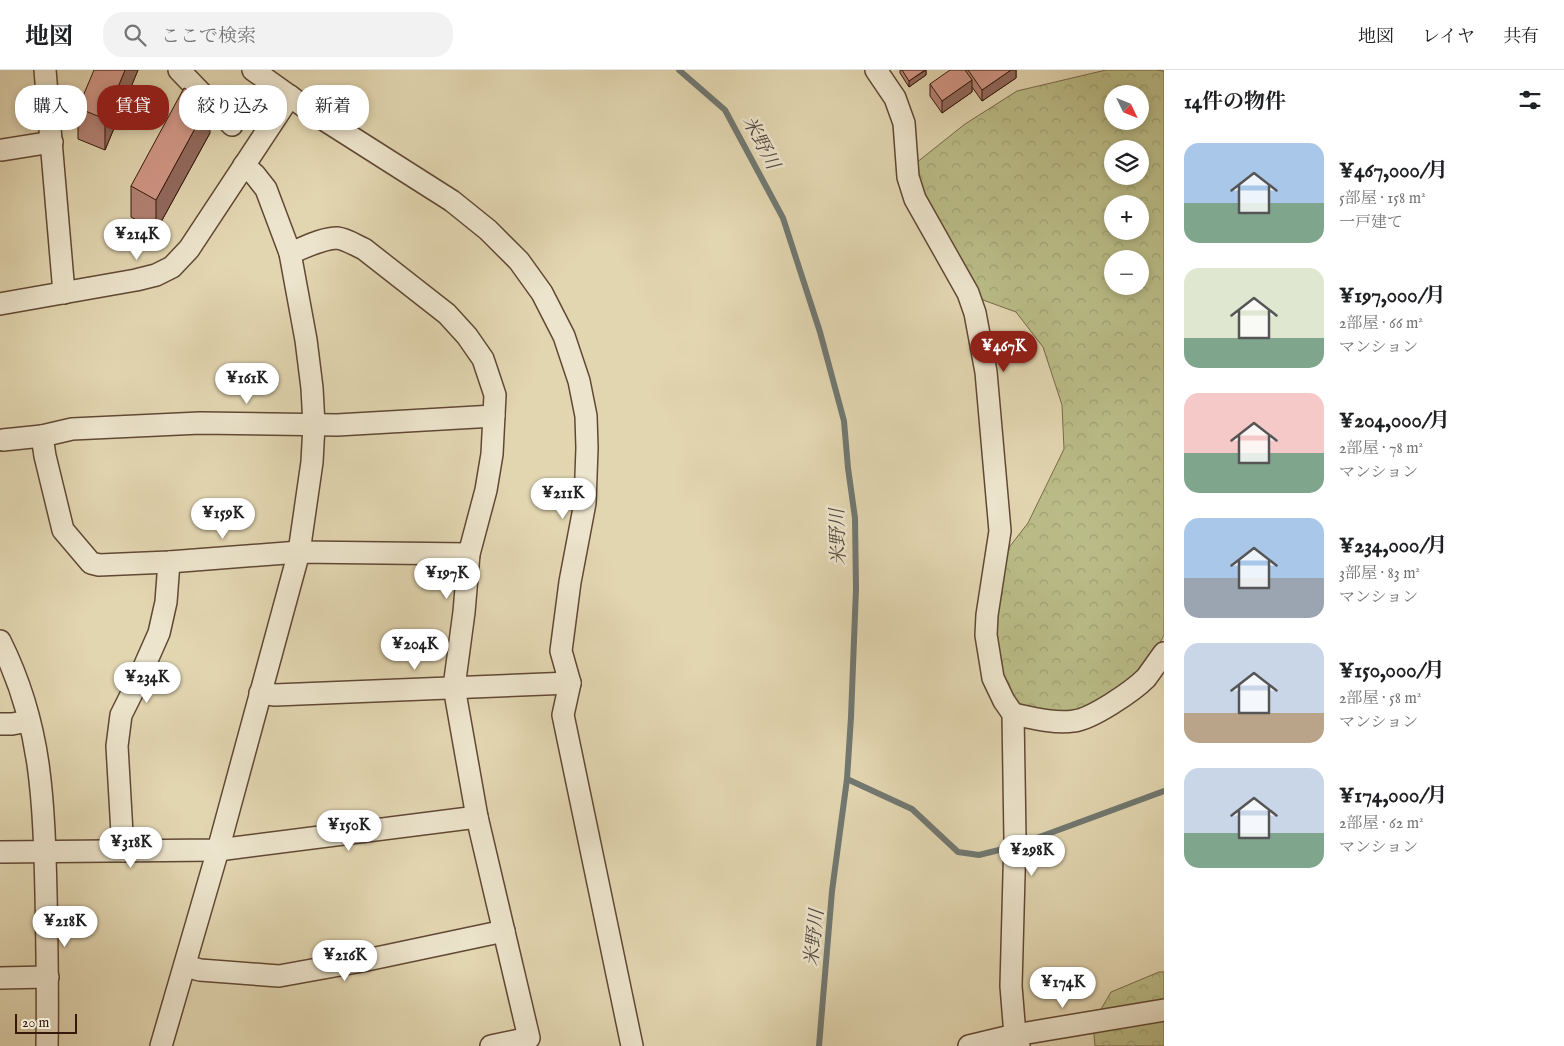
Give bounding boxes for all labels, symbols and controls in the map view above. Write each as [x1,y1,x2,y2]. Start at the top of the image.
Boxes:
search box [103,12,453,57]
icon: search [121,21,149,49]
text: 地図 [25,22,73,53]
text: ここで検索 [161,25,256,49]
text: 地図 [1358,26,1394,49]
text: レイヤ [1422,26,1475,49]
text: 共有 [1503,26,1539,49]
chip: 購入 [15,85,87,130]
chip: 賃貸 [97,85,169,130]
chip: 絞り込み [179,85,287,130]
chip: 新着 [297,85,369,130]
north arrow [1104,85,1149,130]
map controls [1104,85,1149,295]
icon: filters [1516,86,1544,114]
text: 14件の物件 [1184,89,1286,116]
water label: 米野川 [736,112,785,176]
button: layers [1104,140,1149,185]
text: ¥467,000/月 [1339,158,1448,185]
icon: home [1224,163,1284,223]
text: 5部屋 · 158 m² [1339,189,1426,209]
button: + [1104,195,1149,240]
text: 一戸建て [1339,213,1403,233]
pin: ¥214K [102,218,172,261]
text: ¥214K [115,225,159,245]
button: − [1104,250,1149,295]
text: ¥197,000/月 [1339,283,1446,310]
icon: home [1224,288,1284,348]
text: 2部屋 · 66 m² [1339,314,1423,334]
pin: ¥467K [969,330,1039,373]
text: ¥467K [981,337,1027,357]
text: マンション [1339,338,1418,358]
pin: ¥161K [212,362,282,405]
text: ¥161K [226,369,268,389]
text: ¥204,000/月 [1339,408,1450,435]
icon: home [1224,413,1284,473]
text: 2部屋 · 78 m² [1339,439,1423,459]
text: マンション [1339,463,1418,483]
pin: ¥211K [528,478,598,520]
text: ¥211K [542,484,584,504]
pin: ¥159K [188,498,258,540]
text: ¥159K [202,504,244,524]
water label: 米野川 [826,506,852,566]
text: ¥234,000/月 [1339,533,1448,560]
icon: home [1224,538,1284,598]
pin: ¥197K [412,558,482,600]
text: ¥197K [425,564,469,584]
text: 3部屋 · 83 m² [1339,564,1420,584]
text: マンション [1339,588,1418,608]
pin: ¥204K [380,628,450,671]
text: ¥204K [392,635,438,655]
text: ¥150,000/月 [1339,658,1445,685]
pin: ¥234K [112,662,182,704]
icon: home [1224,663,1284,723]
text: ¥234K [125,668,169,688]
text: 2部屋 · 58 m² [1339,689,1421,709]
text: マンション [1339,713,1418,733]
text: ¥174,000/月 [1339,783,1447,810]
icon: home [1224,788,1284,848]
pin: ¥150K [314,810,384,852]
text: 2部屋 · 62 m² [1339,814,1424,834]
text: ¥150K [328,816,370,836]
pin: ¥318K [96,826,166,869]
text: ¥318K [110,833,152,853]
pin: ¥298K [997,834,1067,877]
text: マンション [1339,838,1418,858]
text: ¥298K [1010,841,1054,861]
pin: ¥218K [30,906,100,948]
water label: 米野川 [800,906,830,968]
text: ¥218K [44,912,86,932]
pin: ¥216K [310,940,380,982]
text: ¥216K [323,946,367,966]
pin: ¥174K [1028,966,1098,1009]
text: ¥174K [1041,973,1085,993]
scale bar [15,1011,78,1034]
text: 20 m [22,1014,49,1032]

